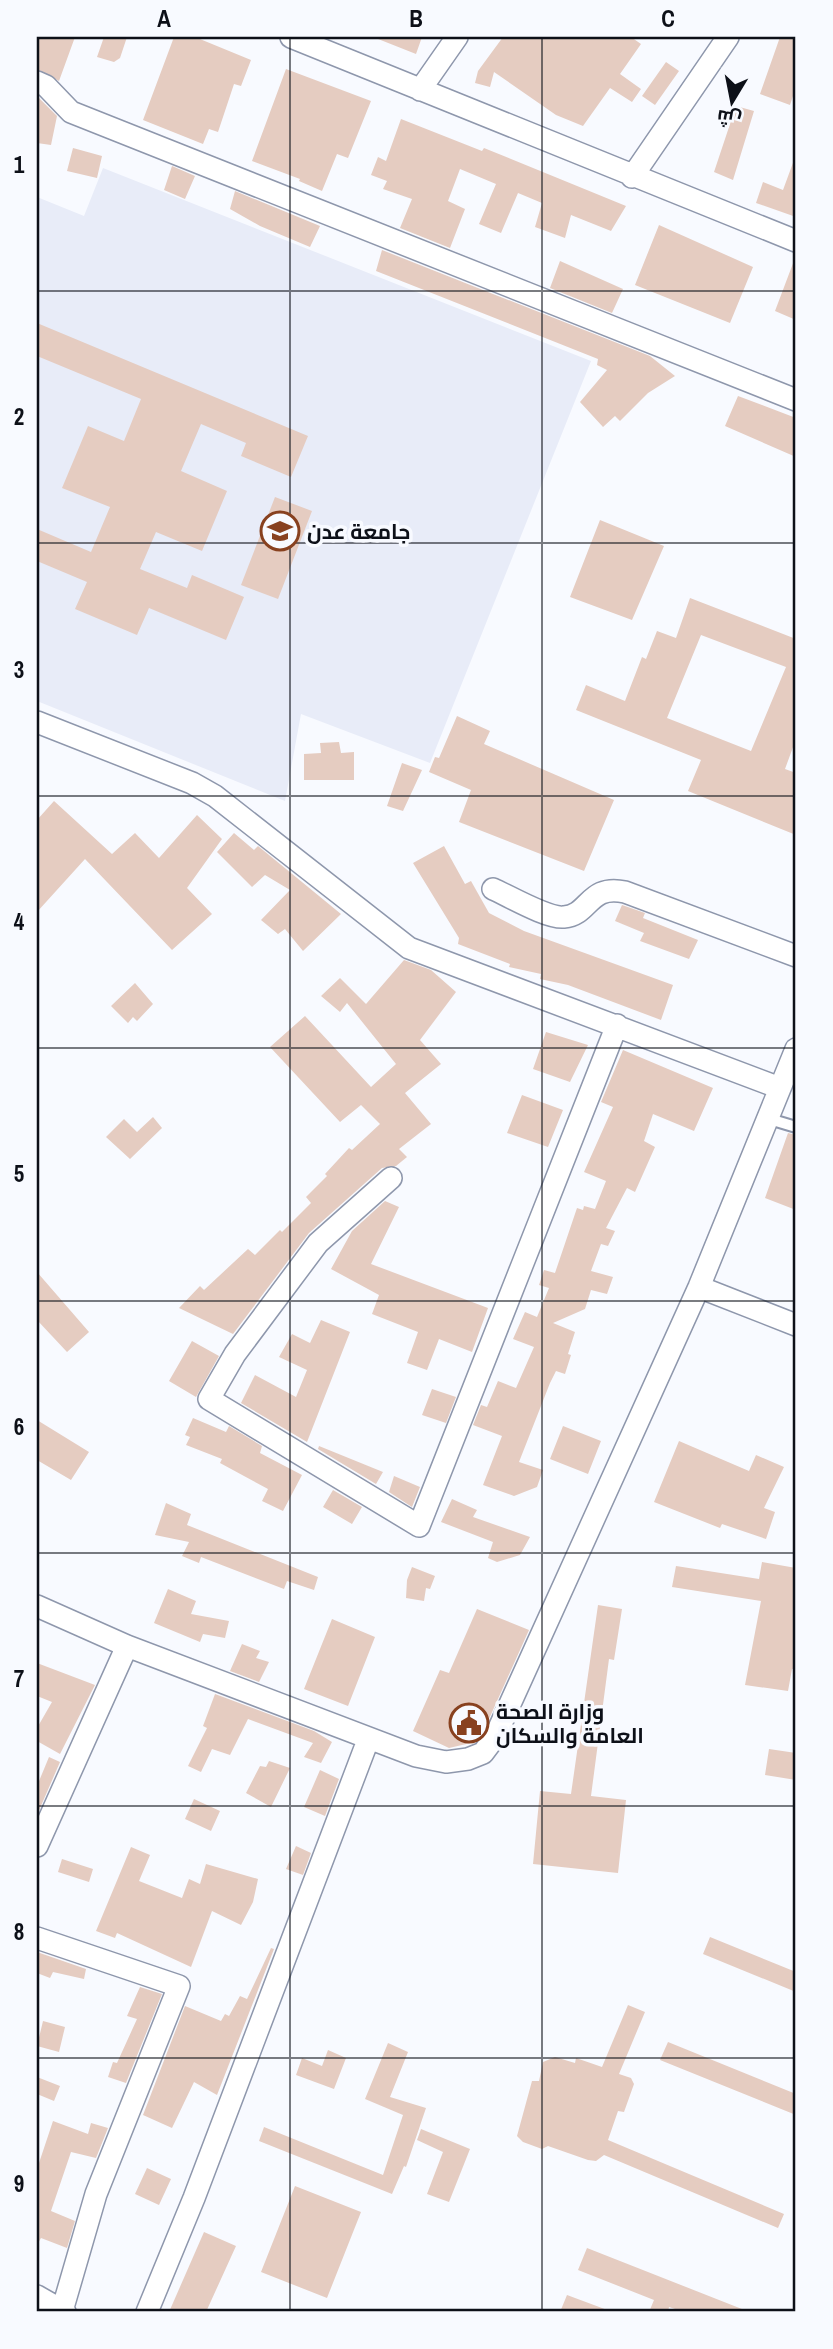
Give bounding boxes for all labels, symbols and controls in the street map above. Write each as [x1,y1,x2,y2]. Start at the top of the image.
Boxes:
text: A [157,3,171,34]
text: B [409,3,423,34]
text: C [661,3,675,34]
north arrow [696,66,766,136]
text: ش [715,104,743,134]
text: 1 [14,149,25,180]
text: 2 [14,401,24,432]
school or university icon: جامعة عدن [259,510,301,552]
place label: جامعة عدن [307,517,410,546]
text: 3 [14,654,24,685]
text: 4 [14,906,25,937]
text: 5 [14,1158,24,1189]
text: 6 [14,1411,24,1442]
text: 7 [14,1663,24,1694]
place label: وزارة الصحة العامة والسكان [496,1697,644,1750]
public building icon: وزارة الصحة العامة والسكان [448,1702,490,1744]
text: 8 [14,1916,24,1947]
text: 9 [14,2168,24,2199]

